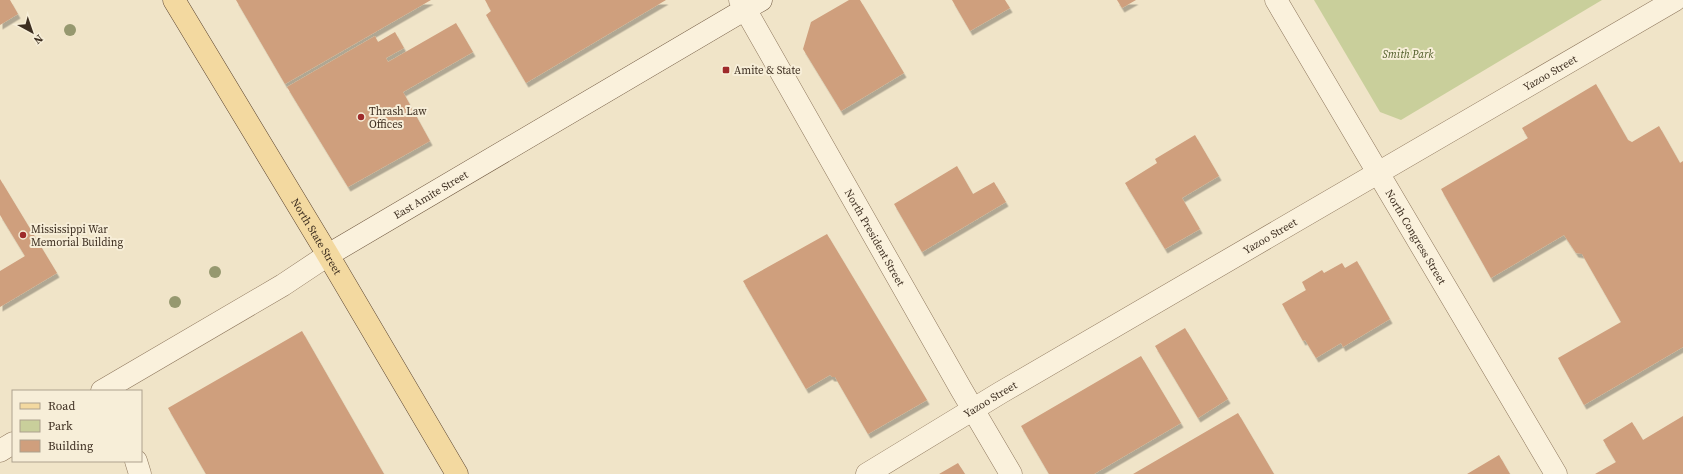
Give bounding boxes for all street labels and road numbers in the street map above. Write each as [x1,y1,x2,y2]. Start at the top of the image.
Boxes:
street label: Yazoo Street [1520,52,1580,95]
street label: East Amite Street [391,167,471,223]
street label: North President Street [841,186,908,289]
street label: North Congress Street [1382,187,1450,288]
street label: North State Street [287,196,345,278]
street label: Yazoo Street [1240,215,1300,258]
street label: Yazoo Street [961,378,1020,422]

